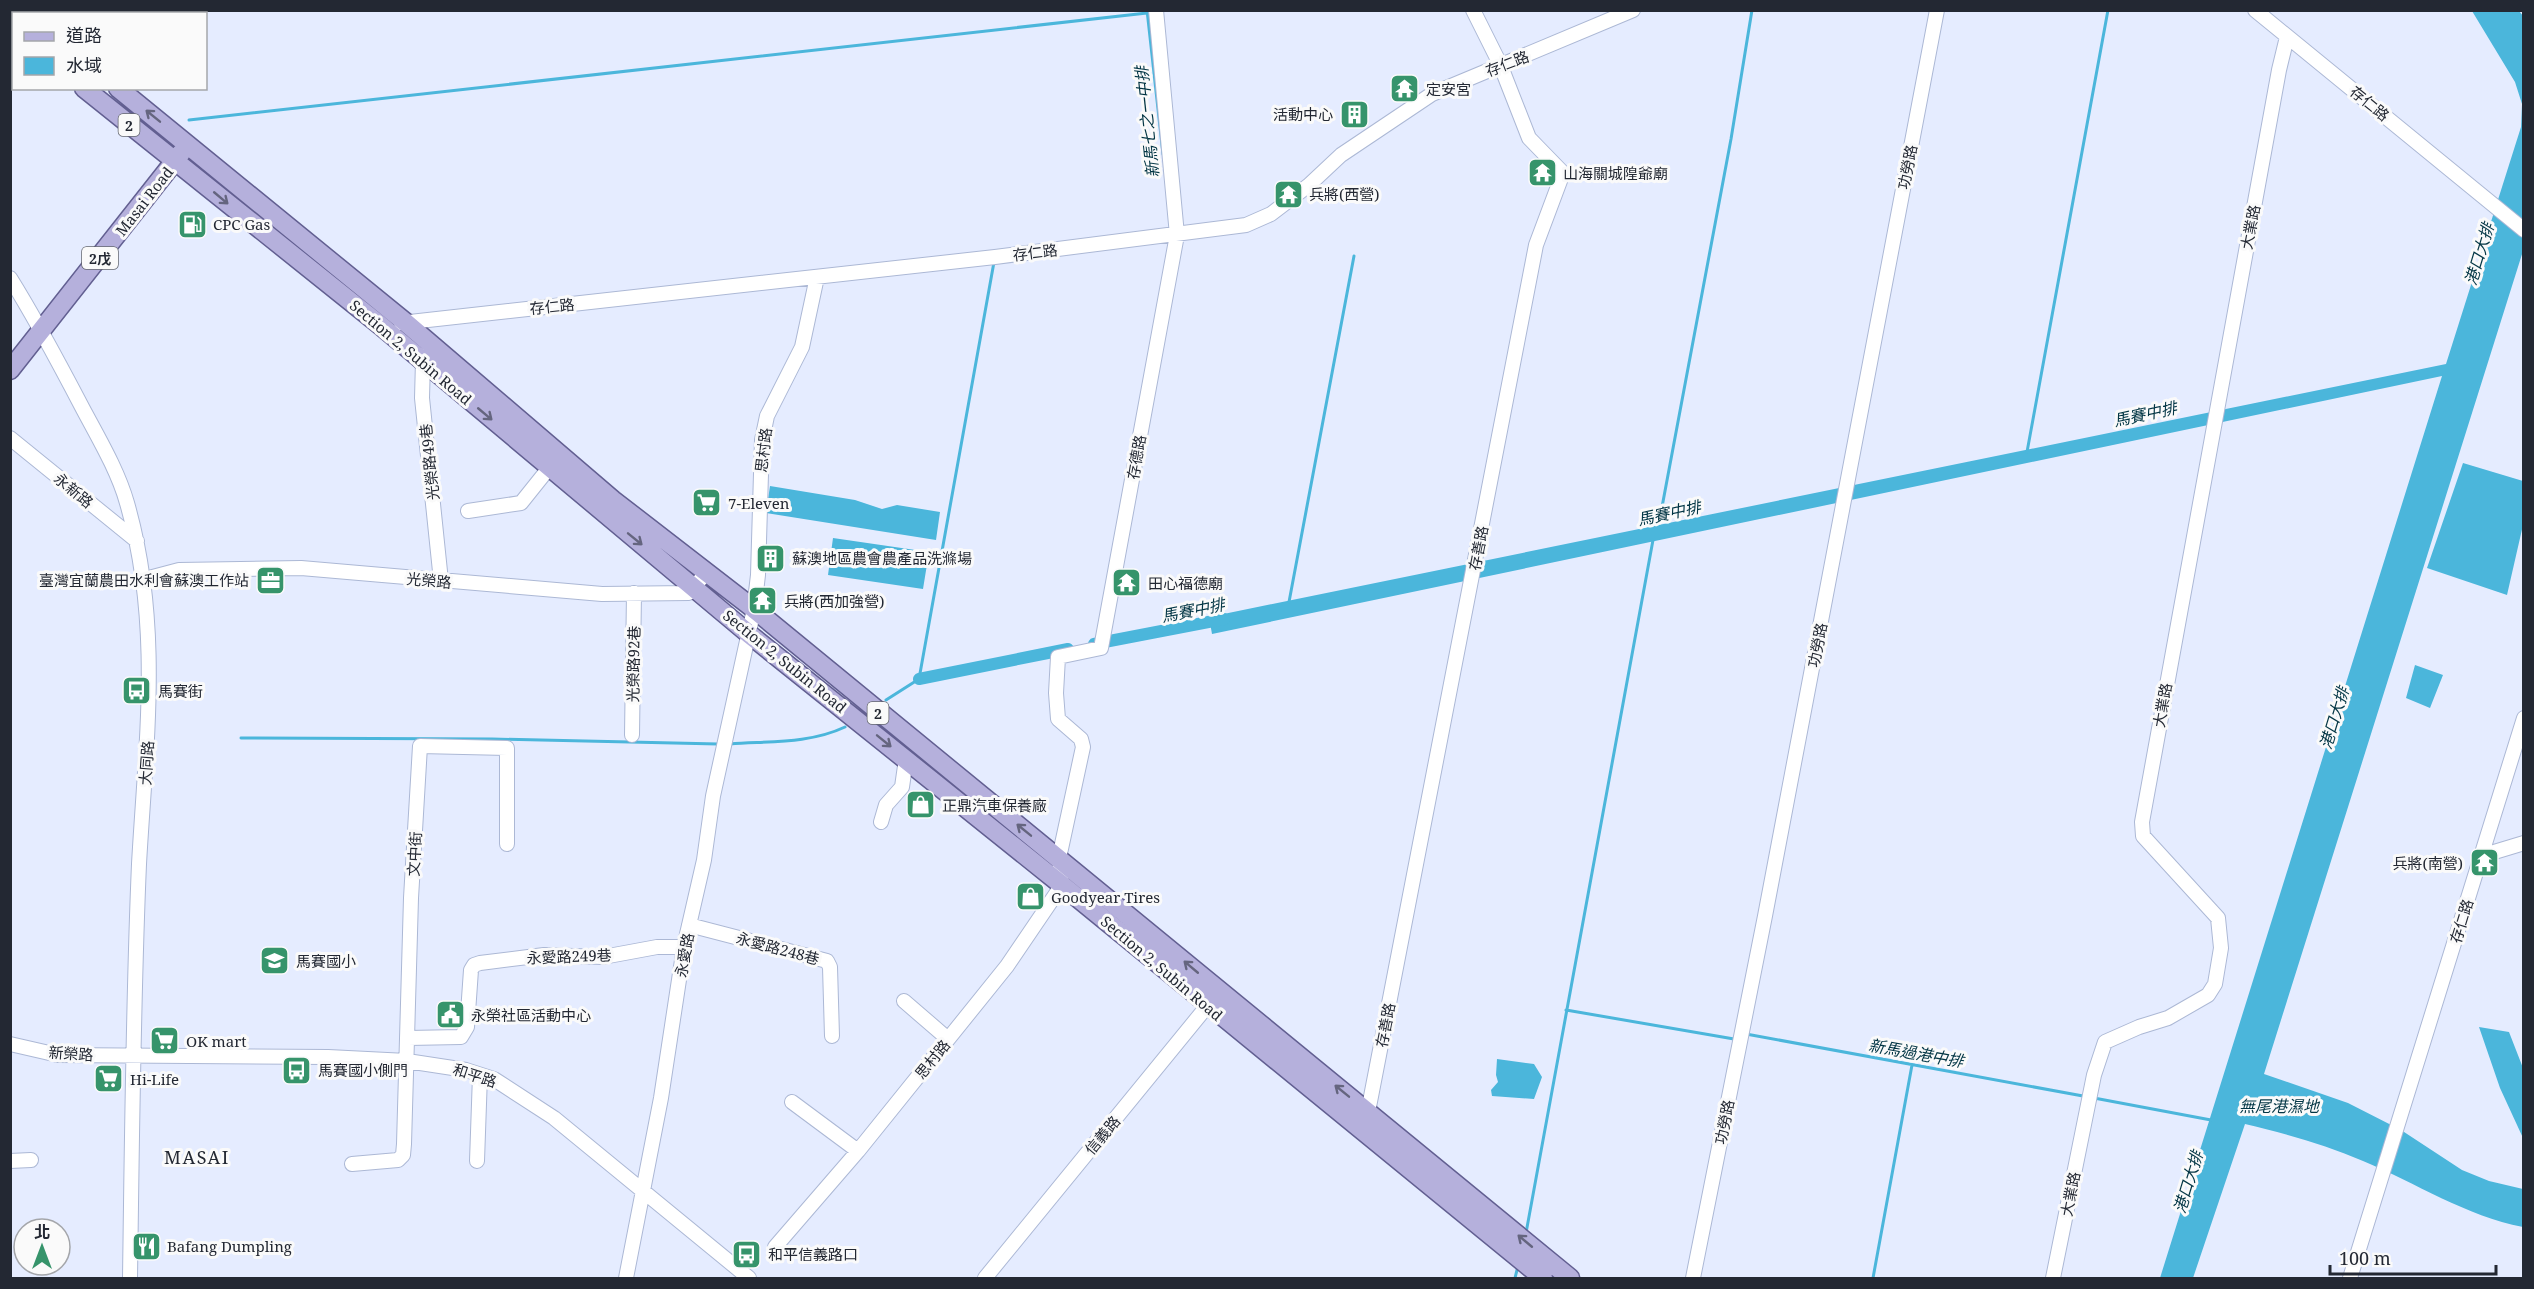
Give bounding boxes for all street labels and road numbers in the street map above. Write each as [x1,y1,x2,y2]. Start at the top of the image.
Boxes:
street label: 存仁路 [1482,46,1532,80]
street label: 存仁路 [2346,81,2394,125]
road number: 2 [118,114,140,136]
street label: 功勞路 [1893,143,1921,191]
street label: Masai Road [111,162,177,240]
street label: 大業路 [2236,203,2264,251]
street label: 存仁路 [1011,239,1059,265]
road number: 2戊 [82,247,118,269]
street label: 存仁路 [529,294,575,318]
street label: Section 2, Subin Road [346,295,476,409]
street label: 光榮路49巷 [415,423,443,501]
street label: 思村路 [750,426,776,474]
street label: 存德路 [1122,433,1150,481]
street label: 永新路 [50,468,98,512]
street label: 存善路 [1464,524,1492,572]
street label: 光榮路 [406,568,452,592]
street label: Section 2, Subin Road [719,605,851,717]
street label: 功勞路 [1803,621,1831,669]
street label: 光榮路92巷 [622,625,644,703]
street label: 大業路 [2148,681,2176,729]
road number: 2 [868,702,888,724]
street label: 大同路 [134,740,158,786]
street label: 文中街 [403,831,425,877]
street label: 存仁路 [2445,897,2477,945]
street label: Section 2, Subin Road [1097,911,1227,1025]
street label: 永愛路248巷 [734,927,822,969]
street label: 永愛路 [670,931,698,979]
street label: 永愛路249巷 [526,945,612,967]
street label: 存善路 [1371,1001,1399,1049]
street label: 思村路 [910,1035,954,1083]
street label: 新榮路 [48,1041,94,1065]
street label: 和平路 [451,1059,499,1091]
street label: 功勞路 [1710,1098,1738,1146]
street label: 信義路 [1080,1111,1124,1159]
street label: 大業路 [2056,1170,2084,1218]

